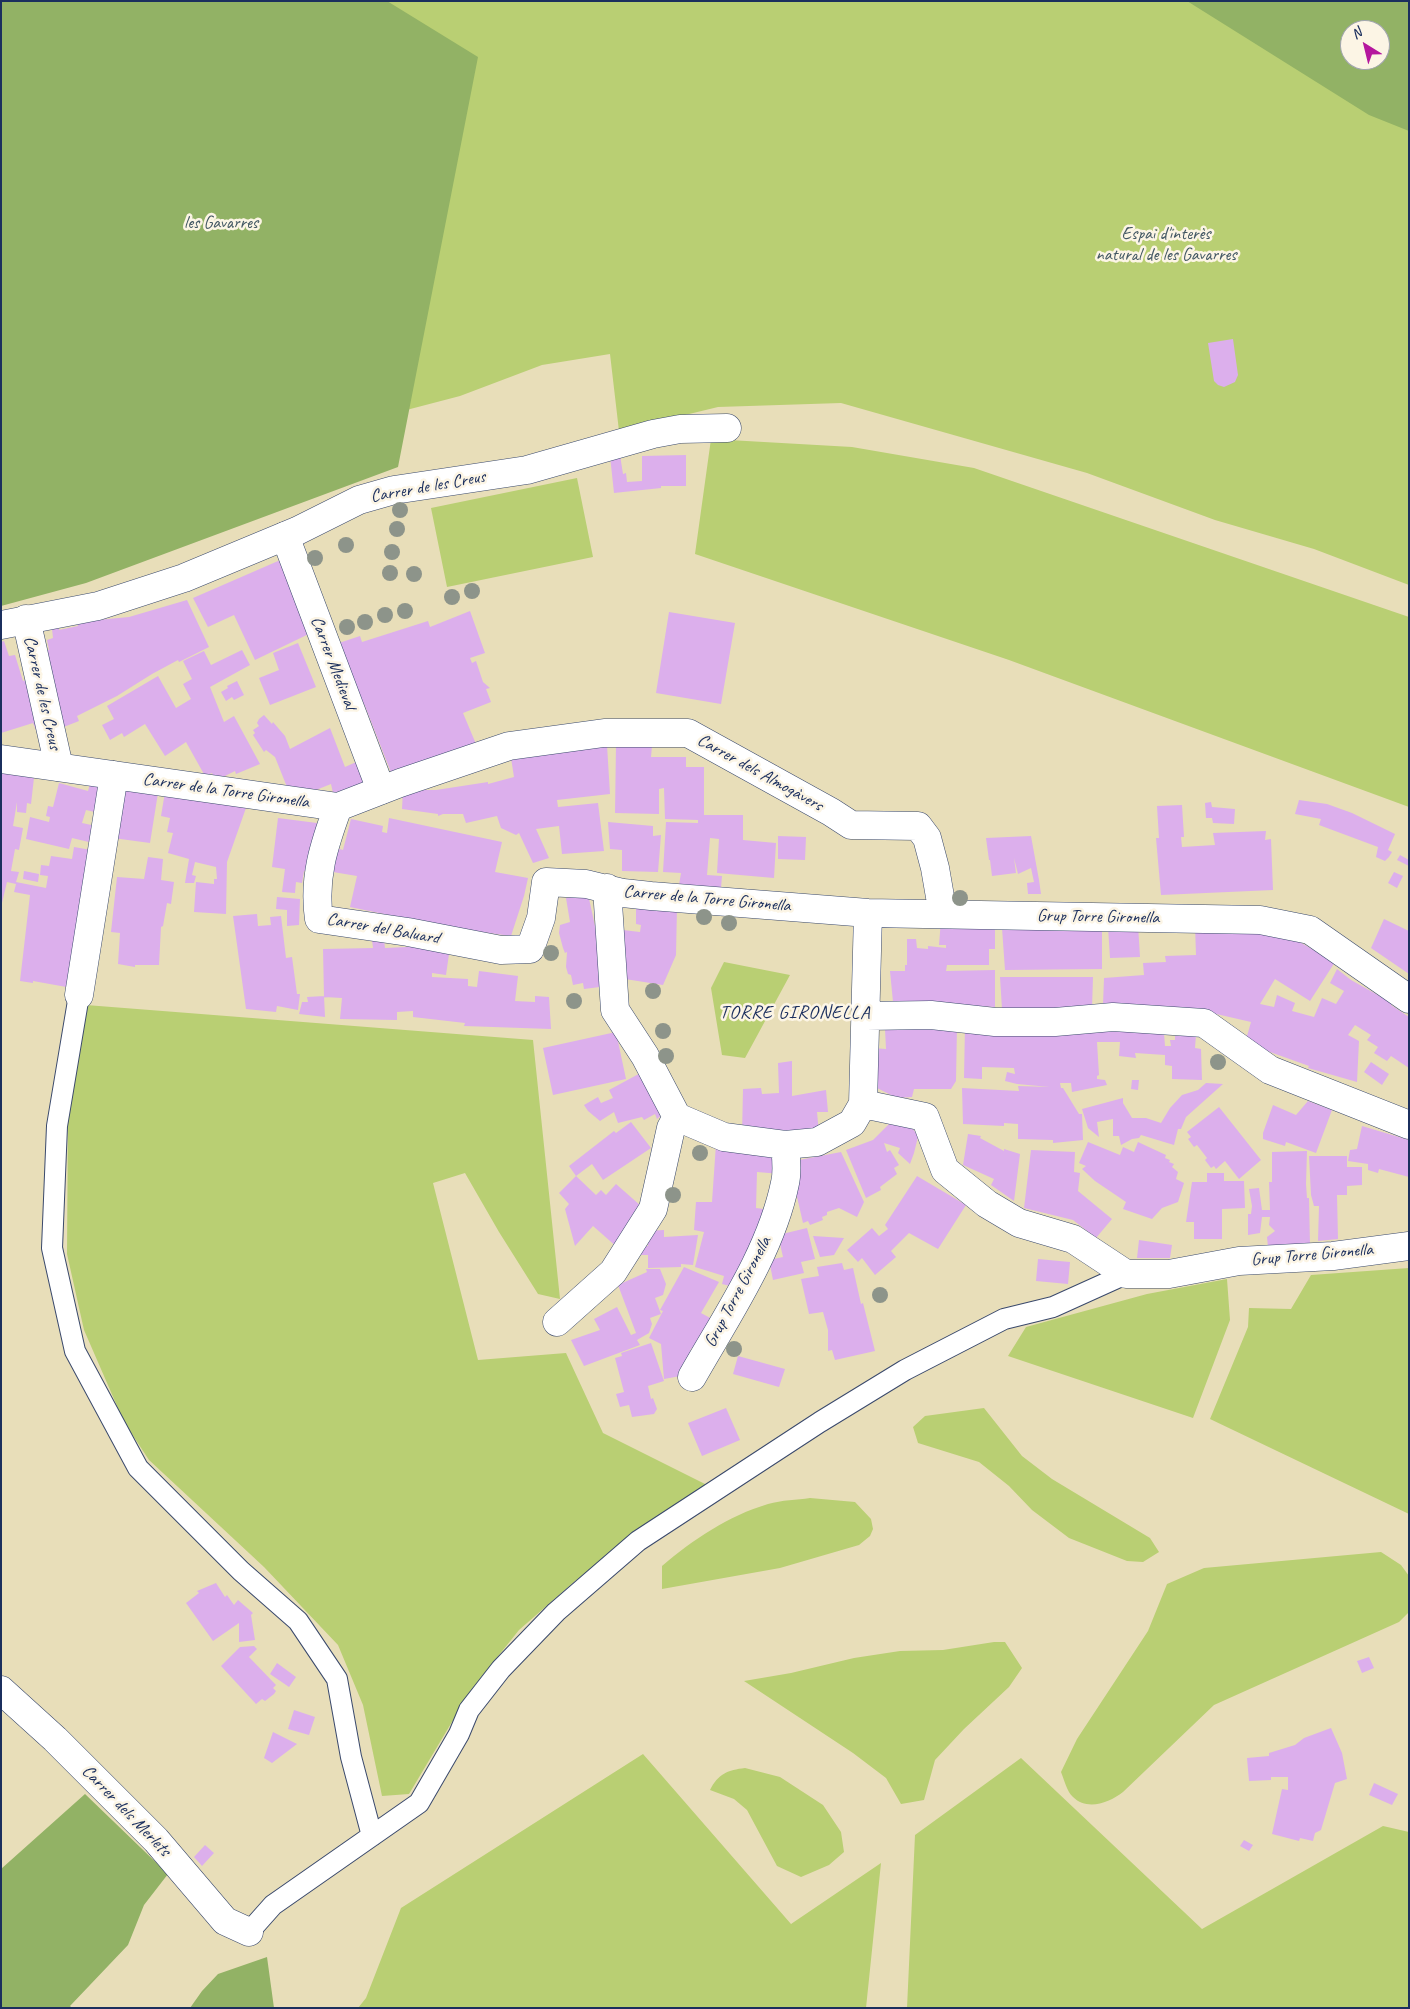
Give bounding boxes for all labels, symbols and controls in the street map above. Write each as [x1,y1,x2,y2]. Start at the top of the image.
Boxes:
north arrow [1340,20,1390,70]
text: N [1348,24,1365,43]
park label: les Gavarres [184,212,258,234]
park label: Espai d'interès natural de les Gavarres [1096,223,1236,266]
street label: Carrer de les Creus [369,466,487,508]
street label: Carrer Medieval [305,613,361,713]
street label: Carrer de les Creus [18,634,66,752]
street label: Carrer dels Almogàvers [693,729,827,817]
street label: Carrer de la Torre Gironella [141,769,311,813]
street label: Carrer de la Torre Gironella [623,881,791,917]
street label: Grup Torre Gironella [1037,905,1159,929]
street label: Carrer del Baluard [325,908,441,950]
district label: TORRE GIRONELLA [719,1002,871,1024]
street label: Grup Torre Gironella [700,1233,776,1351]
street label: Grup Torre Gironella [1250,1239,1374,1271]
street label: Carrer dels Merlets [77,1761,175,1861]

